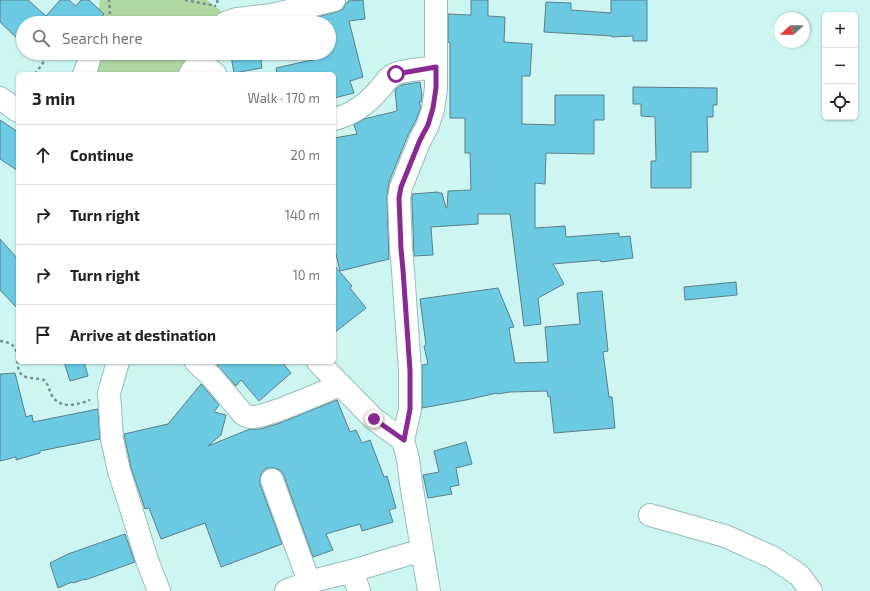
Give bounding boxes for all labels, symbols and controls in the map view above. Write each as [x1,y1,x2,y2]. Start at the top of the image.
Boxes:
north arrow [774,12,810,48]
map controls [822,12,858,120]
button: + [822,12,858,48]
search box [16,16,336,60]
icon: search [30,27,52,49]
text: Search here [62,29,143,47]
button: − [822,48,858,84]
route start [387,65,405,83]
button: locate [822,84,858,120]
text: 3 min [32,88,75,108]
text: Walk · 170 m [248,90,320,106]
icon: ahead [32,144,54,166]
text: Continue [70,146,133,164]
text: 20 m [291,147,320,163]
icon: right [32,204,54,226]
text: Turn right [70,206,140,224]
text: 140 m [285,207,320,223]
icon: right [32,264,54,286]
text: Turn right [70,266,140,284]
text: 10 m [293,267,320,283]
icon: arrive [32,324,54,346]
text: Arrive at destination [70,326,216,344]
route end [365,410,383,428]

